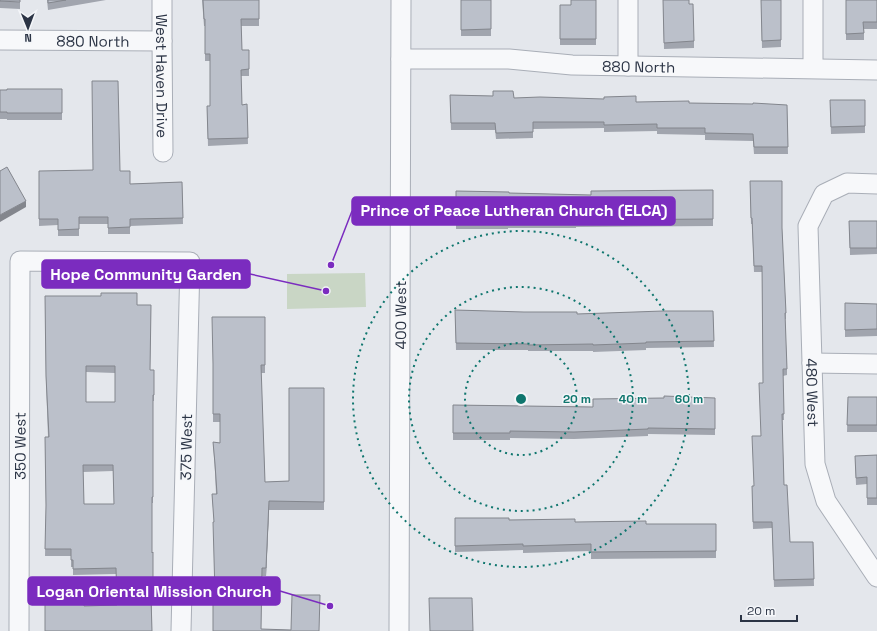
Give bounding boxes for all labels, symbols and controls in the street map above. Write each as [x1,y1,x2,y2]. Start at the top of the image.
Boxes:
north arrow [8,8,48,48]
street label: West Haven Drive [153,14,172,138]
text: N [24,31,32,45]
street label: 880 North [56,31,130,50]
street label: 880 North [602,56,675,76]
callout: Prince of Peace Lutheran Church (ELCA) [352,197,675,225]
text: Prince of Peace Lutheran Church (ELCA) [360,200,668,221]
callout: Hope Community Garden [42,260,250,288]
text: Hope Community Garden [50,264,242,285]
street label: 400 West [390,280,410,349]
street label: 480 West [802,358,823,427]
text: 20 m [563,391,591,407]
text: 40 m [619,391,647,407]
text: 60 m [675,391,703,407]
centre of rings [514,392,528,406]
street label: 350 West [10,412,29,480]
street label: 375 West [176,413,196,481]
callout: Logan Oriental Mission Church [28,577,280,605]
text: Logan Oriental Mission Church [36,581,272,602]
scale bar [741,597,797,623]
text: 20 m [747,603,775,619]

